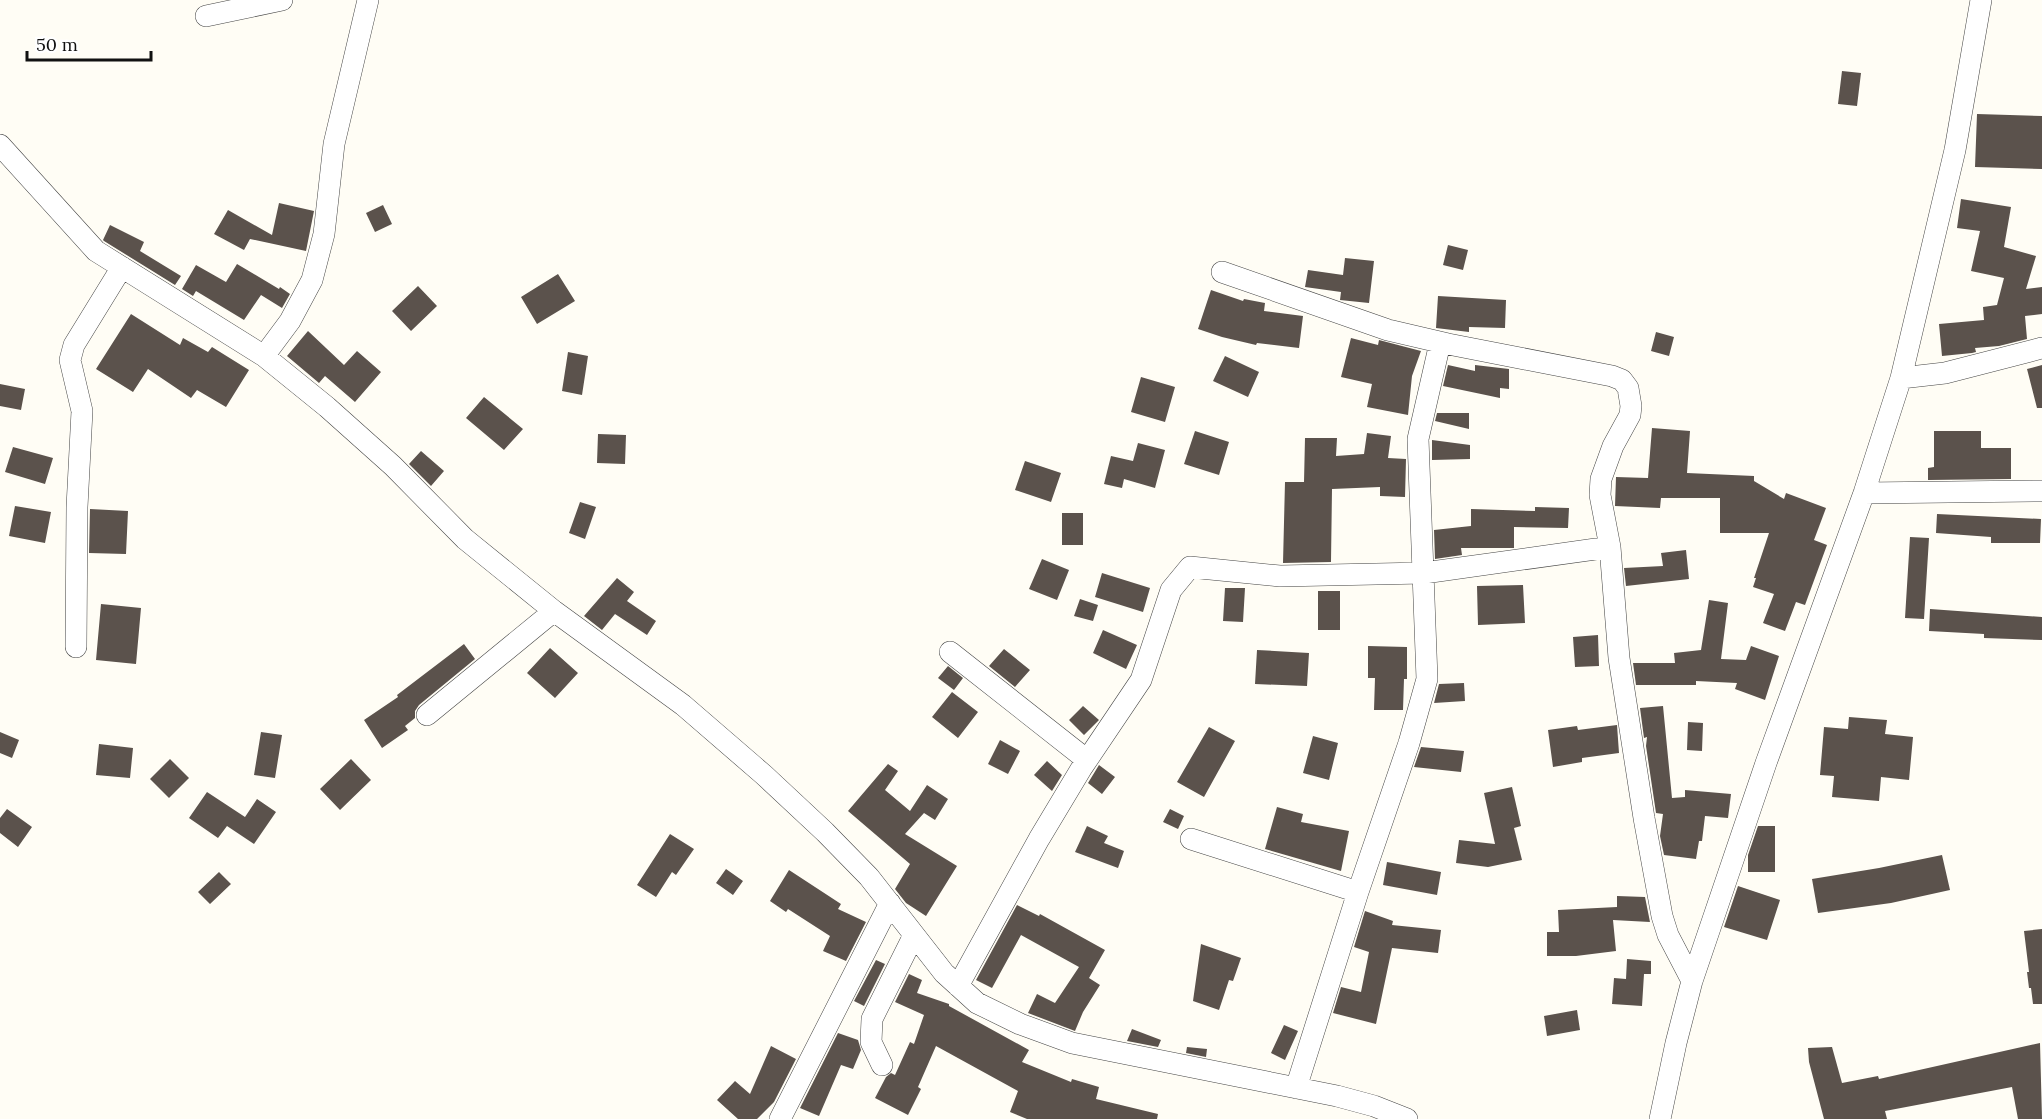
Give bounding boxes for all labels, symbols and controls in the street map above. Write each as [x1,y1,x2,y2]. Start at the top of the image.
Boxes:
scale bar [27,24,152,62]
text: 50 m [36,33,78,56]

